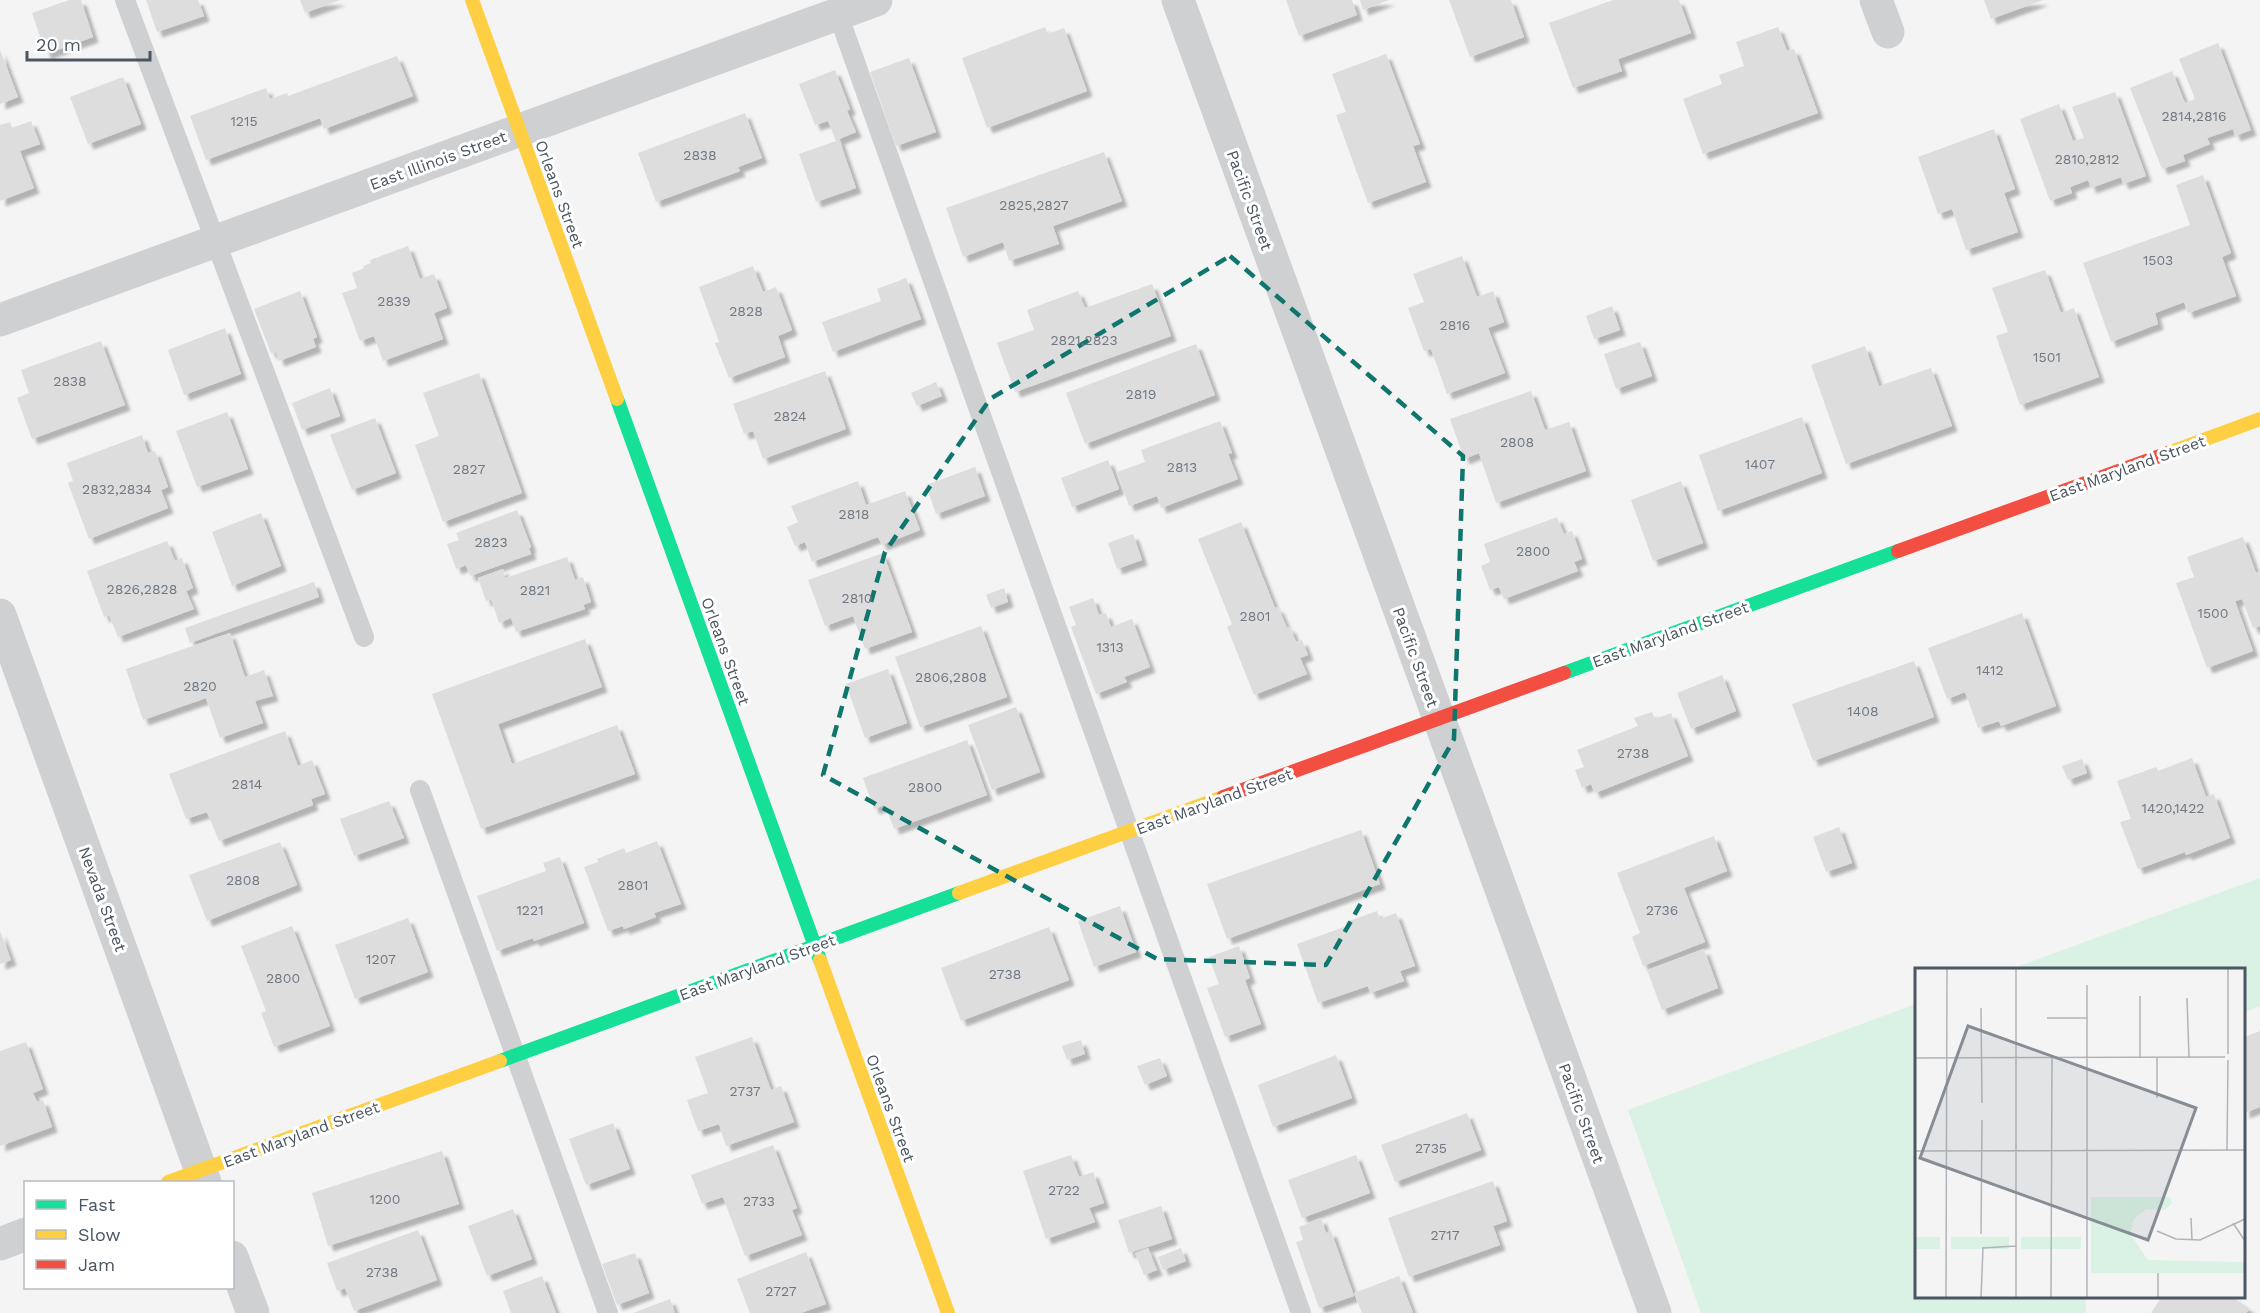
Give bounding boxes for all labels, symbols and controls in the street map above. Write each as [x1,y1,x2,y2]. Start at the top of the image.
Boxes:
scale bar [27,24,150,62]
text: 20 m [36,34,81,55]
house number: 2814,2816 [2161,108,2227,124]
house number: 1215 [230,113,258,129]
street label: East Illinois Street [367,127,510,194]
street label: Orleans Street [531,138,588,251]
house number: 2838 [683,147,717,163]
street label: Pacific Street [1223,148,1277,253]
house number: 2810,2812 [2055,151,2119,167]
house number: 2825,2827 [999,197,1069,213]
house number: 1503 [2143,252,2173,268]
house number: 2839 [377,293,411,309]
house number: 2828 [729,303,763,319]
house number: 2816 [1440,317,1470,333]
house number: 2821,2823 [1050,332,1118,348]
house number: 1501 [2033,349,2061,365]
house number: 2838 [53,373,87,389]
house number: 2819 [1126,386,1156,402]
house number: 2824 [773,408,807,424]
street label: East Maryland Street [2046,431,2208,506]
house number: 2808 [1500,434,1534,450]
house number: 1407 [1745,456,1775,472]
house number: 2813 [1167,459,1197,475]
house number: 2827 [453,461,485,477]
house number: 2832,2834 [82,481,152,497]
house number: 2818 [839,506,869,522]
house number: 2823 [474,534,508,550]
house number: 2800 [1516,543,1550,559]
house number: 2826,2828 [107,581,177,597]
house number: 2821 [520,582,550,598]
house number: 2810 [842,590,872,606]
street label: Orleans Street [697,595,754,708]
street label: East Maryland Street [1589,597,1751,672]
street label: Pacific Street [1389,605,1443,710]
house number: 1500 [2197,605,2229,621]
house number: 2801 [1240,608,1270,624]
house number: 1313 [1096,639,1124,655]
house number: 1412 [1976,662,2004,678]
house number: 2806,2808 [915,669,987,685]
house number: 2820 [183,678,217,694]
house number: 1408 [1847,703,1879,719]
house number: 2738 [1617,745,1649,761]
street label: East Maryland Street [1133,764,1295,839]
house number: 2814 [232,776,262,792]
house number: 2800 [908,779,942,795]
house number: 1420,1422 [2142,800,2204,816]
street label: Nevada Street [75,844,130,954]
house number: 2808 [226,872,260,888]
house number: 2801 [618,877,648,893]
house number: 1221 [516,902,544,918]
house number: 2736 [1646,902,1678,918]
street label: East Maryland Street [676,930,838,1005]
house number: 1207 [366,951,396,967]
house number: 2738 [989,966,1021,982]
inset map [1915,968,2245,1298]
house number: 2800 [266,970,300,986]
street label: Orleans Street [862,1052,919,1165]
street label: Pacific Street [1555,1061,1609,1166]
house number: 2737 [729,1083,761,1099]
street label: East Maryland Street [220,1097,382,1172]
house number: 2735 [1415,1140,1447,1156]
legend [24,1181,234,1289]
house number: 2722 [1048,1182,1080,1198]
house number: 1200 [369,1191,401,1207]
house number: 2733 [743,1193,775,1209]
text: Fast [78,1194,116,1215]
text: Slow [78,1224,121,1245]
house number: 2717 [1430,1227,1460,1243]
text: Jam [78,1254,115,1275]
house number: 2738 [366,1264,398,1280]
house number: 2727 [765,1283,797,1299]

